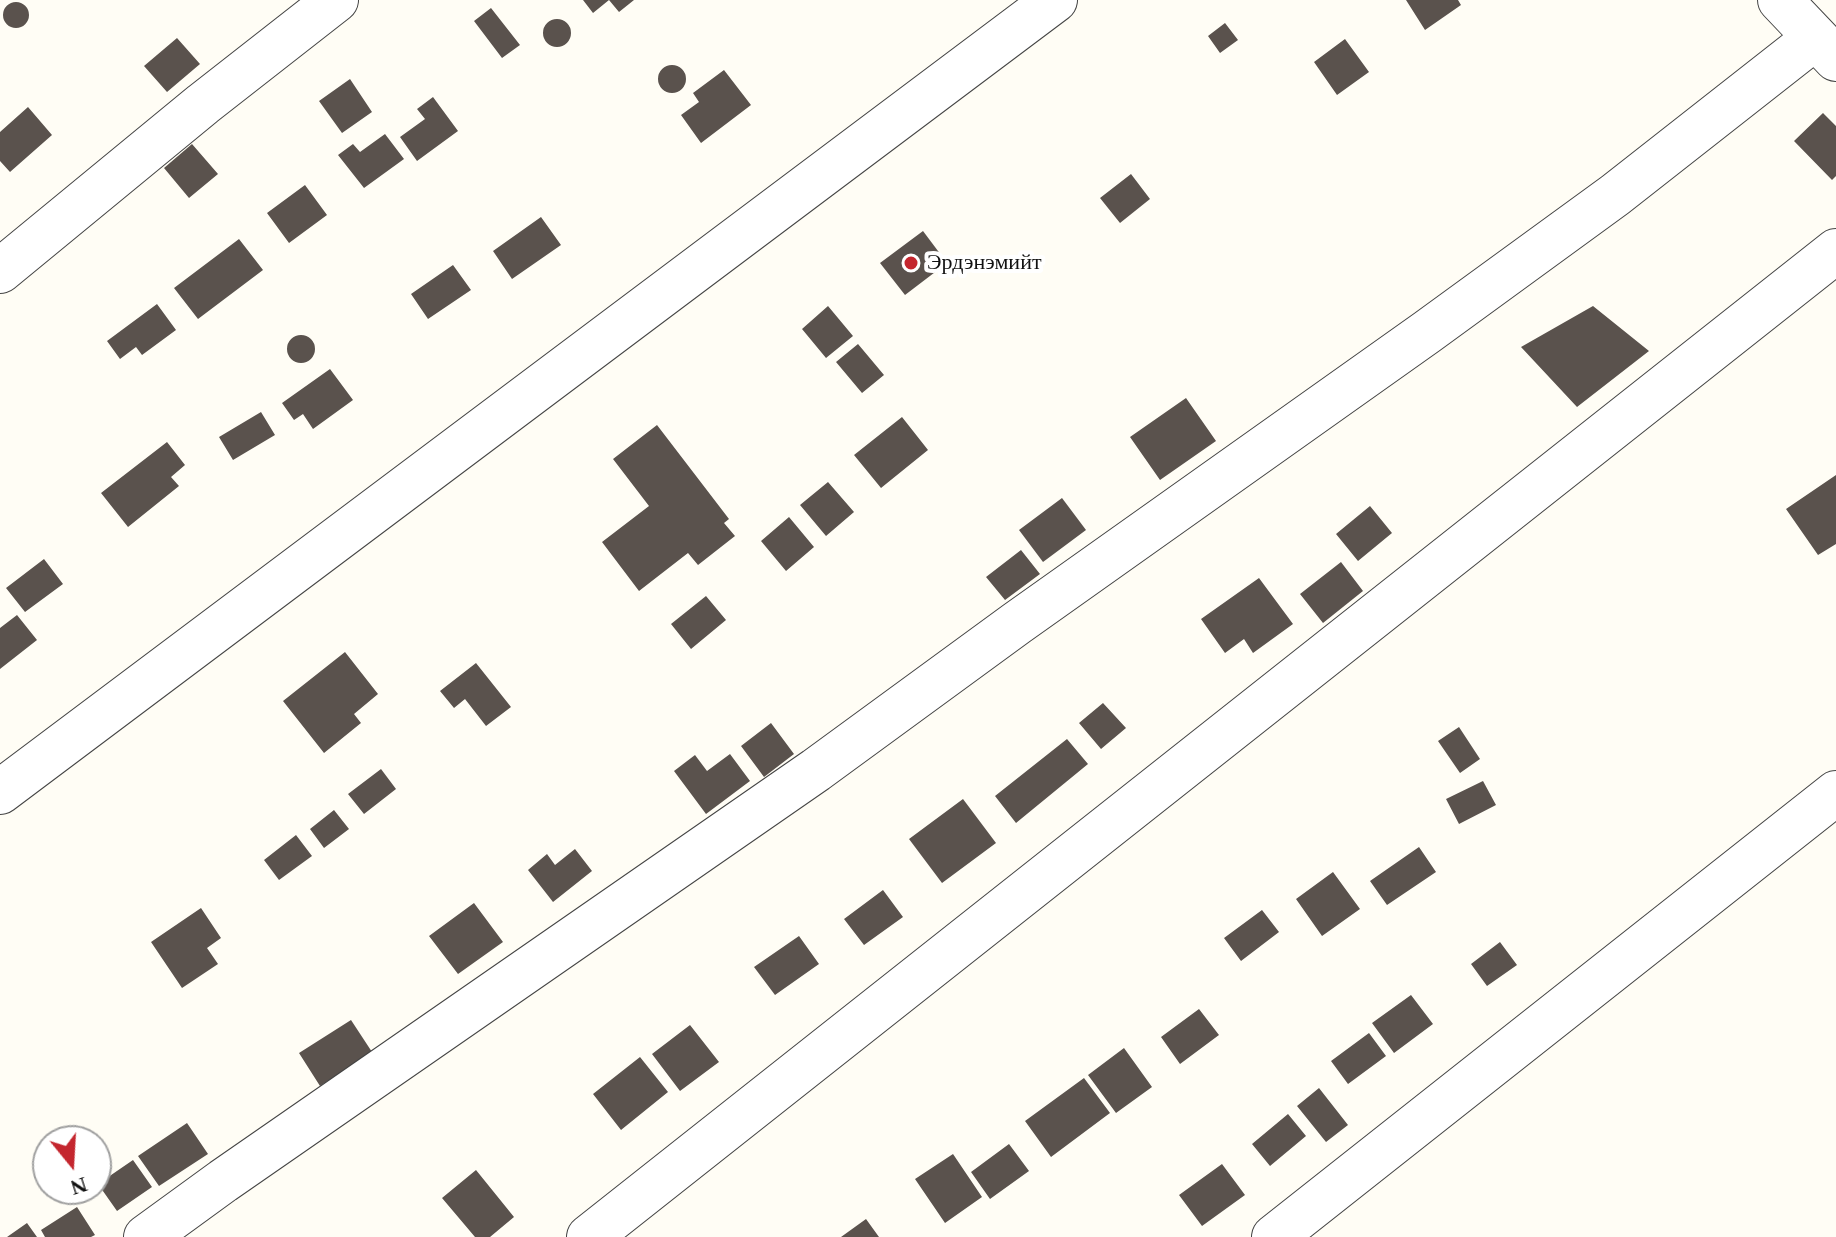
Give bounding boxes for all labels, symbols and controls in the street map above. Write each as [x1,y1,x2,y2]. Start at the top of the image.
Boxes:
place label: Эрдэнэмийт [927,250,1042,276]
marker: Эрдэнэмийт [902,254,920,272]
north arrow [32,1125,112,1205]
text: N [68,1172,90,1201]

